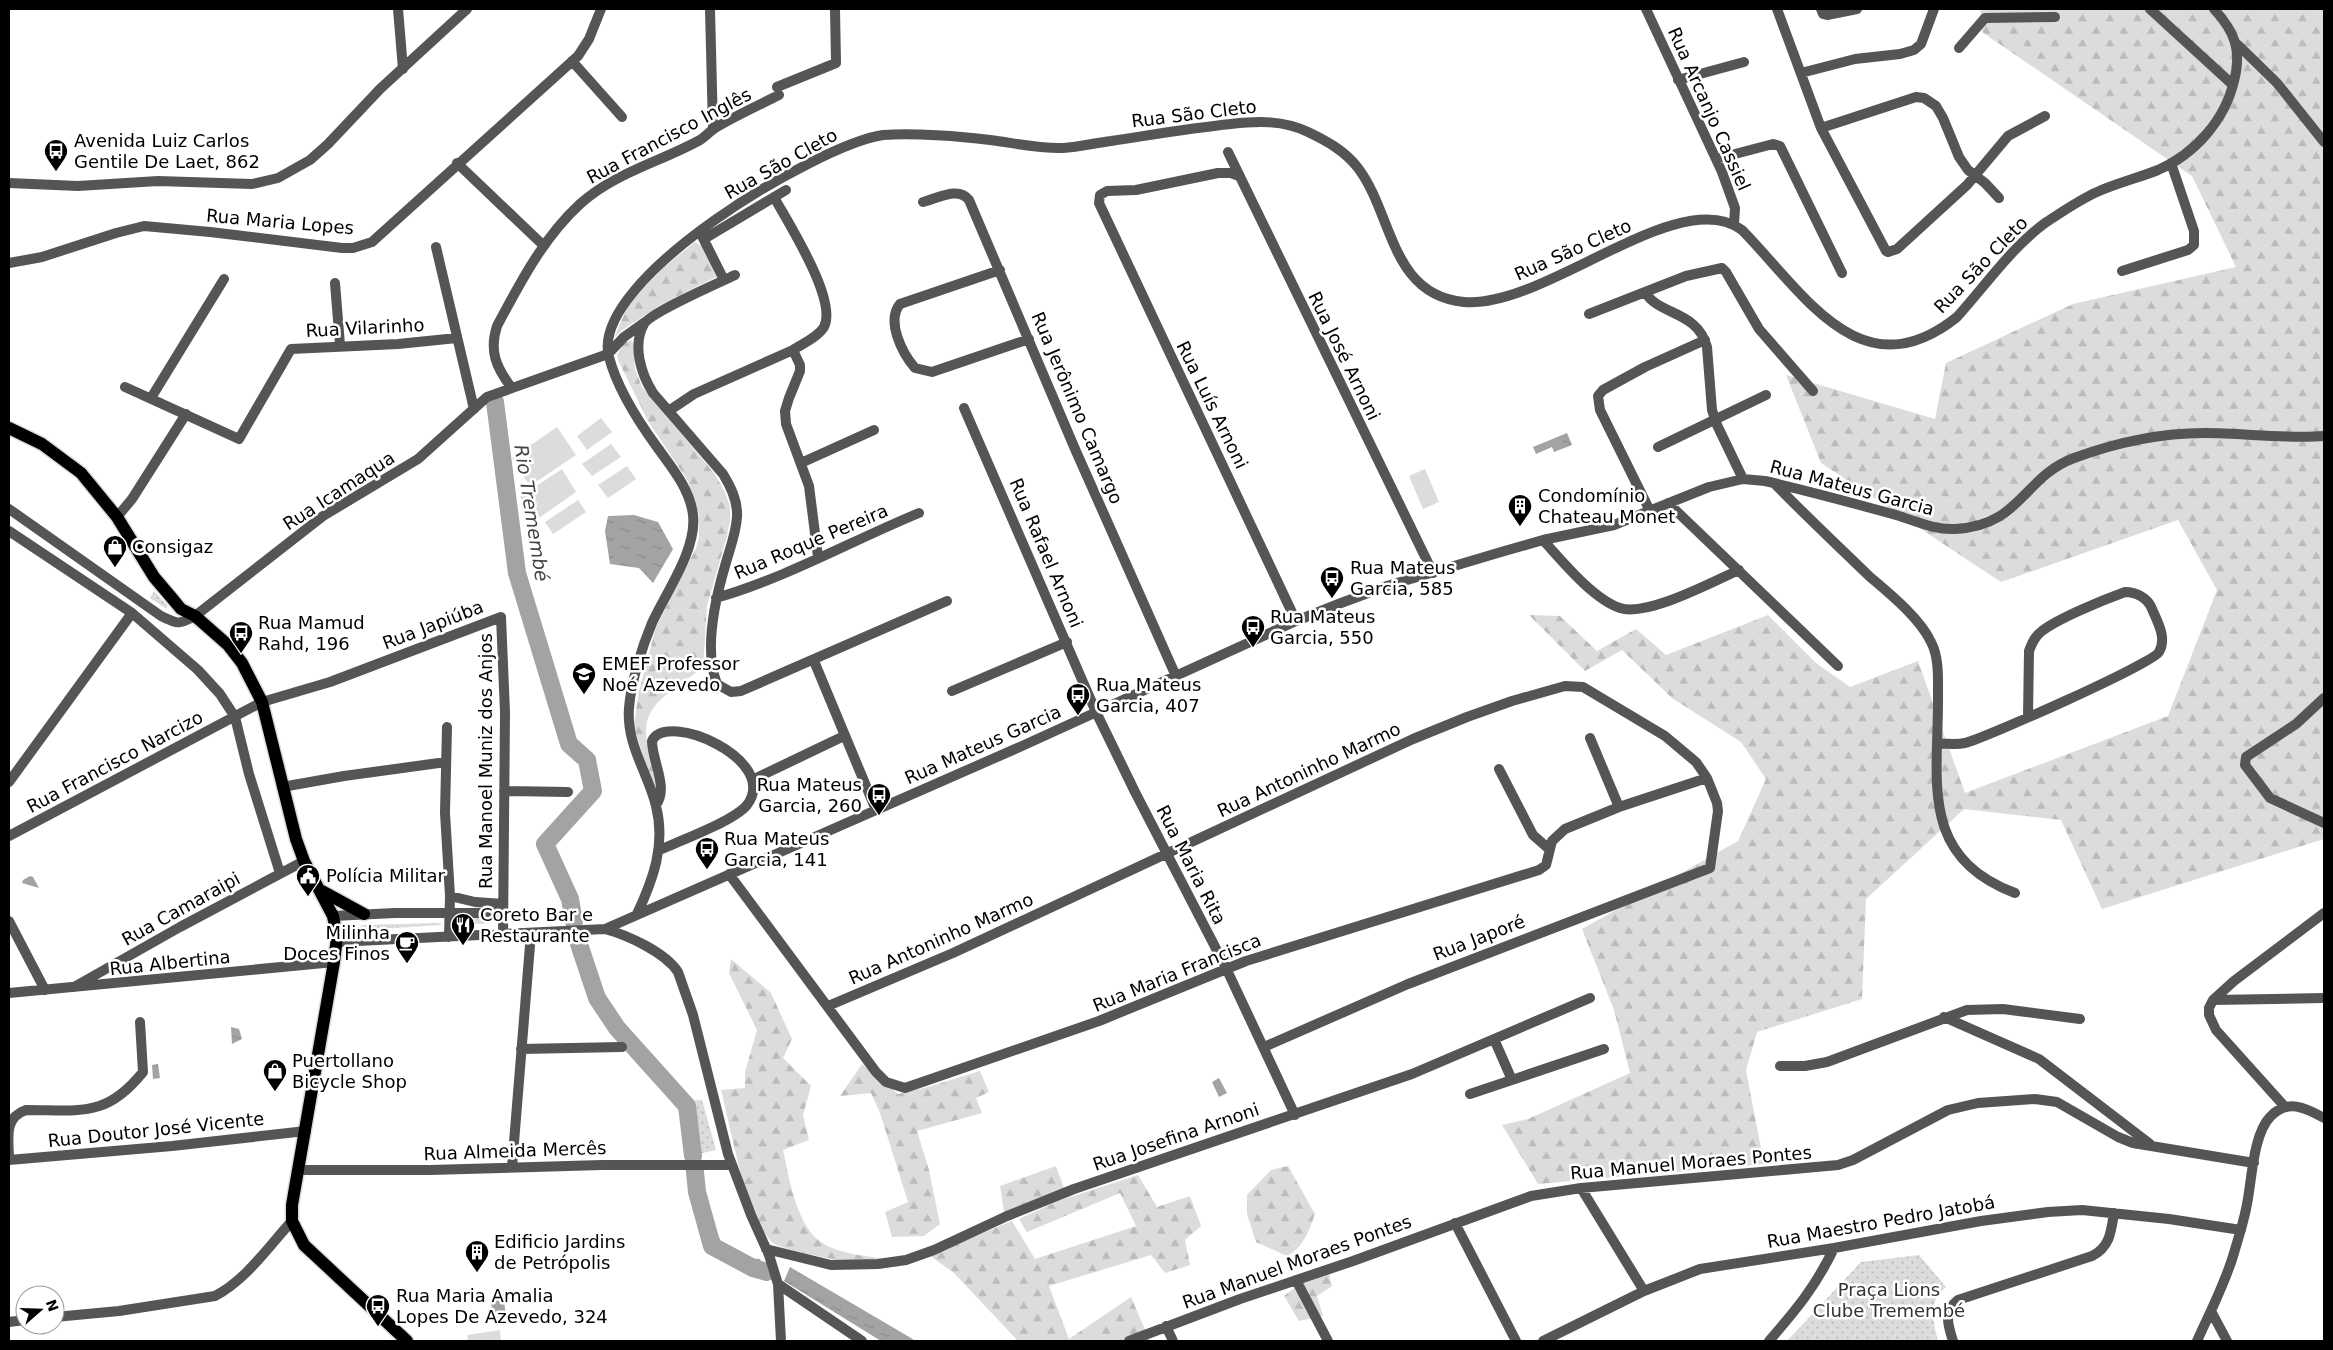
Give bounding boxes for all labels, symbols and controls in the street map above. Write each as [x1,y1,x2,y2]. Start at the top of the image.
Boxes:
street label: Rua Arcanjo Cassiel [1664,24,1755,194]
street label: Rua Francisco Inglês [583,83,755,188]
street label: Rua São Cleto [1130,95,1258,132]
street label: Rua São Cleto [721,124,841,203]
place label: Avenida Luiz Carlos Gentile De Laet, 862 [74,130,260,172]
bus stop icon: Avenida Luiz Carlos Gentile De Laet, 862 [43,138,69,172]
street label: Rua Maria Lopes [205,205,355,238]
street label: Rua São Cleto [1929,212,2032,317]
street label: Rua São Cleto [1511,214,1635,285]
street label: Rua José Arnoni [1304,288,1385,424]
street label: Rua Jerônimo Camargo [1027,309,1127,507]
street label: Rua Vilarinho [305,314,425,341]
street label: Rua Luís Arnoni [1172,338,1252,472]
water label: Rio Tremembé [510,443,554,583]
street label: Rua Icamaqua [279,447,398,534]
street label: Rua Mateus Garcia [1768,456,1936,520]
street label: Rua Rafael Arnoni [1005,475,1087,631]
place label: Condomínio Chateau Monet [1538,485,1675,527]
building icon: Condomínio Chateau Monet [1507,493,1533,527]
street label: Rua Roque Pereira [731,500,891,583]
shop icon: Consigaz [102,534,128,568]
place label: Consigaz [132,536,213,557]
place label: Rua Mateus Garcia, 585 [1350,557,1455,599]
bus stop icon: Rua Mateus Garcia, 585 [1319,565,1345,599]
street label: Rua Japiúba [379,596,486,653]
place label: Rua Mateus Garcia, 550 [1270,606,1375,648]
place label: Rua Mamud Rahd, 196 [258,612,365,654]
bus stop icon: Rua Mateus Garcia, 550 [1240,614,1266,648]
bus stop icon: Rua Mamud Rahd, 196 [228,620,254,654]
street label: Rua Manoel Muniz dos Anjos [475,633,496,889]
place label: EMEF Professor Noé Azevedo [602,653,740,695]
school or university icon: EMEF Professor Noé Azevedo [571,661,597,695]
place label: Rua Mateus Garcia, 407 [1096,674,1201,716]
bus stop icon: Rua Mateus Garcia, 407 [1065,682,1091,716]
street label: Rua Mateus Garcia [901,701,1064,789]
street label: Rua Francisco Narcizo [23,706,206,817]
street label: Rua Antoninho Marmo [1214,718,1404,821]
place label: Rua Mateus Garcia, 260 [757,774,862,816]
bus stop icon: Rua Mateus Garcia, 260 [866,782,892,816]
street label: Rua Maria Rita [1152,802,1231,928]
place label: Rua Mateus Garcia, 141 [724,828,829,870]
bus stop icon: Rua Mateus Garcia, 141 [694,836,720,870]
public building icon: Polícia Militar [295,863,321,897]
place label: Polícia Militar [326,865,445,886]
street label: Rua Camaraipi [118,867,244,950]
street label: Rua Antoninho Marmo [845,888,1036,989]
place label: Coreto Bar e Restaurante [480,904,593,946]
street label: Rua Japoré [1430,910,1528,965]
restaurant icon: Coreto Bar e Restaurante [450,912,476,946]
place label: Milinha Doces Finos [283,922,390,964]
street label: Rua Maria Francisca [1090,929,1264,1016]
cafe icon: Milinha Doces Finos [394,930,420,964]
street label: Rua Albertina [108,946,232,979]
place label: Puertollano Bicycle Shop [292,1050,407,1092]
shop icon: Puertollano Bicycle Shop [262,1058,288,1092]
street label: Rua Josefina Arnoni [1090,1098,1262,1175]
street label: Rua Doutor José Vicente [47,1108,265,1151]
street label: Rua Almeida Mercês [423,1137,607,1164]
street label: Rua Manuel Moraes Pontes [1569,1141,1813,1184]
street label: Rua Maestro Pedro Jatobá [1765,1191,1996,1252]
street label: Rua Manuel Moraes Pontes [1179,1210,1414,1313]
place label: Edificio Jardins de Petrópolis [494,1231,625,1273]
building icon: Edificio Jardins de Petrópolis [464,1239,490,1273]
park label: Praça Lions Clube Tremembé [1813,1279,1965,1321]
north arrow [15,1285,65,1335]
place label: Rua Maria Amalia Lopes De Azevedo, 324 [396,1285,608,1327]
bus stop icon: Rua Maria Amalia Lopes De Azevedo, 324 [365,1293,391,1327]
text: N [43,1297,62,1314]

